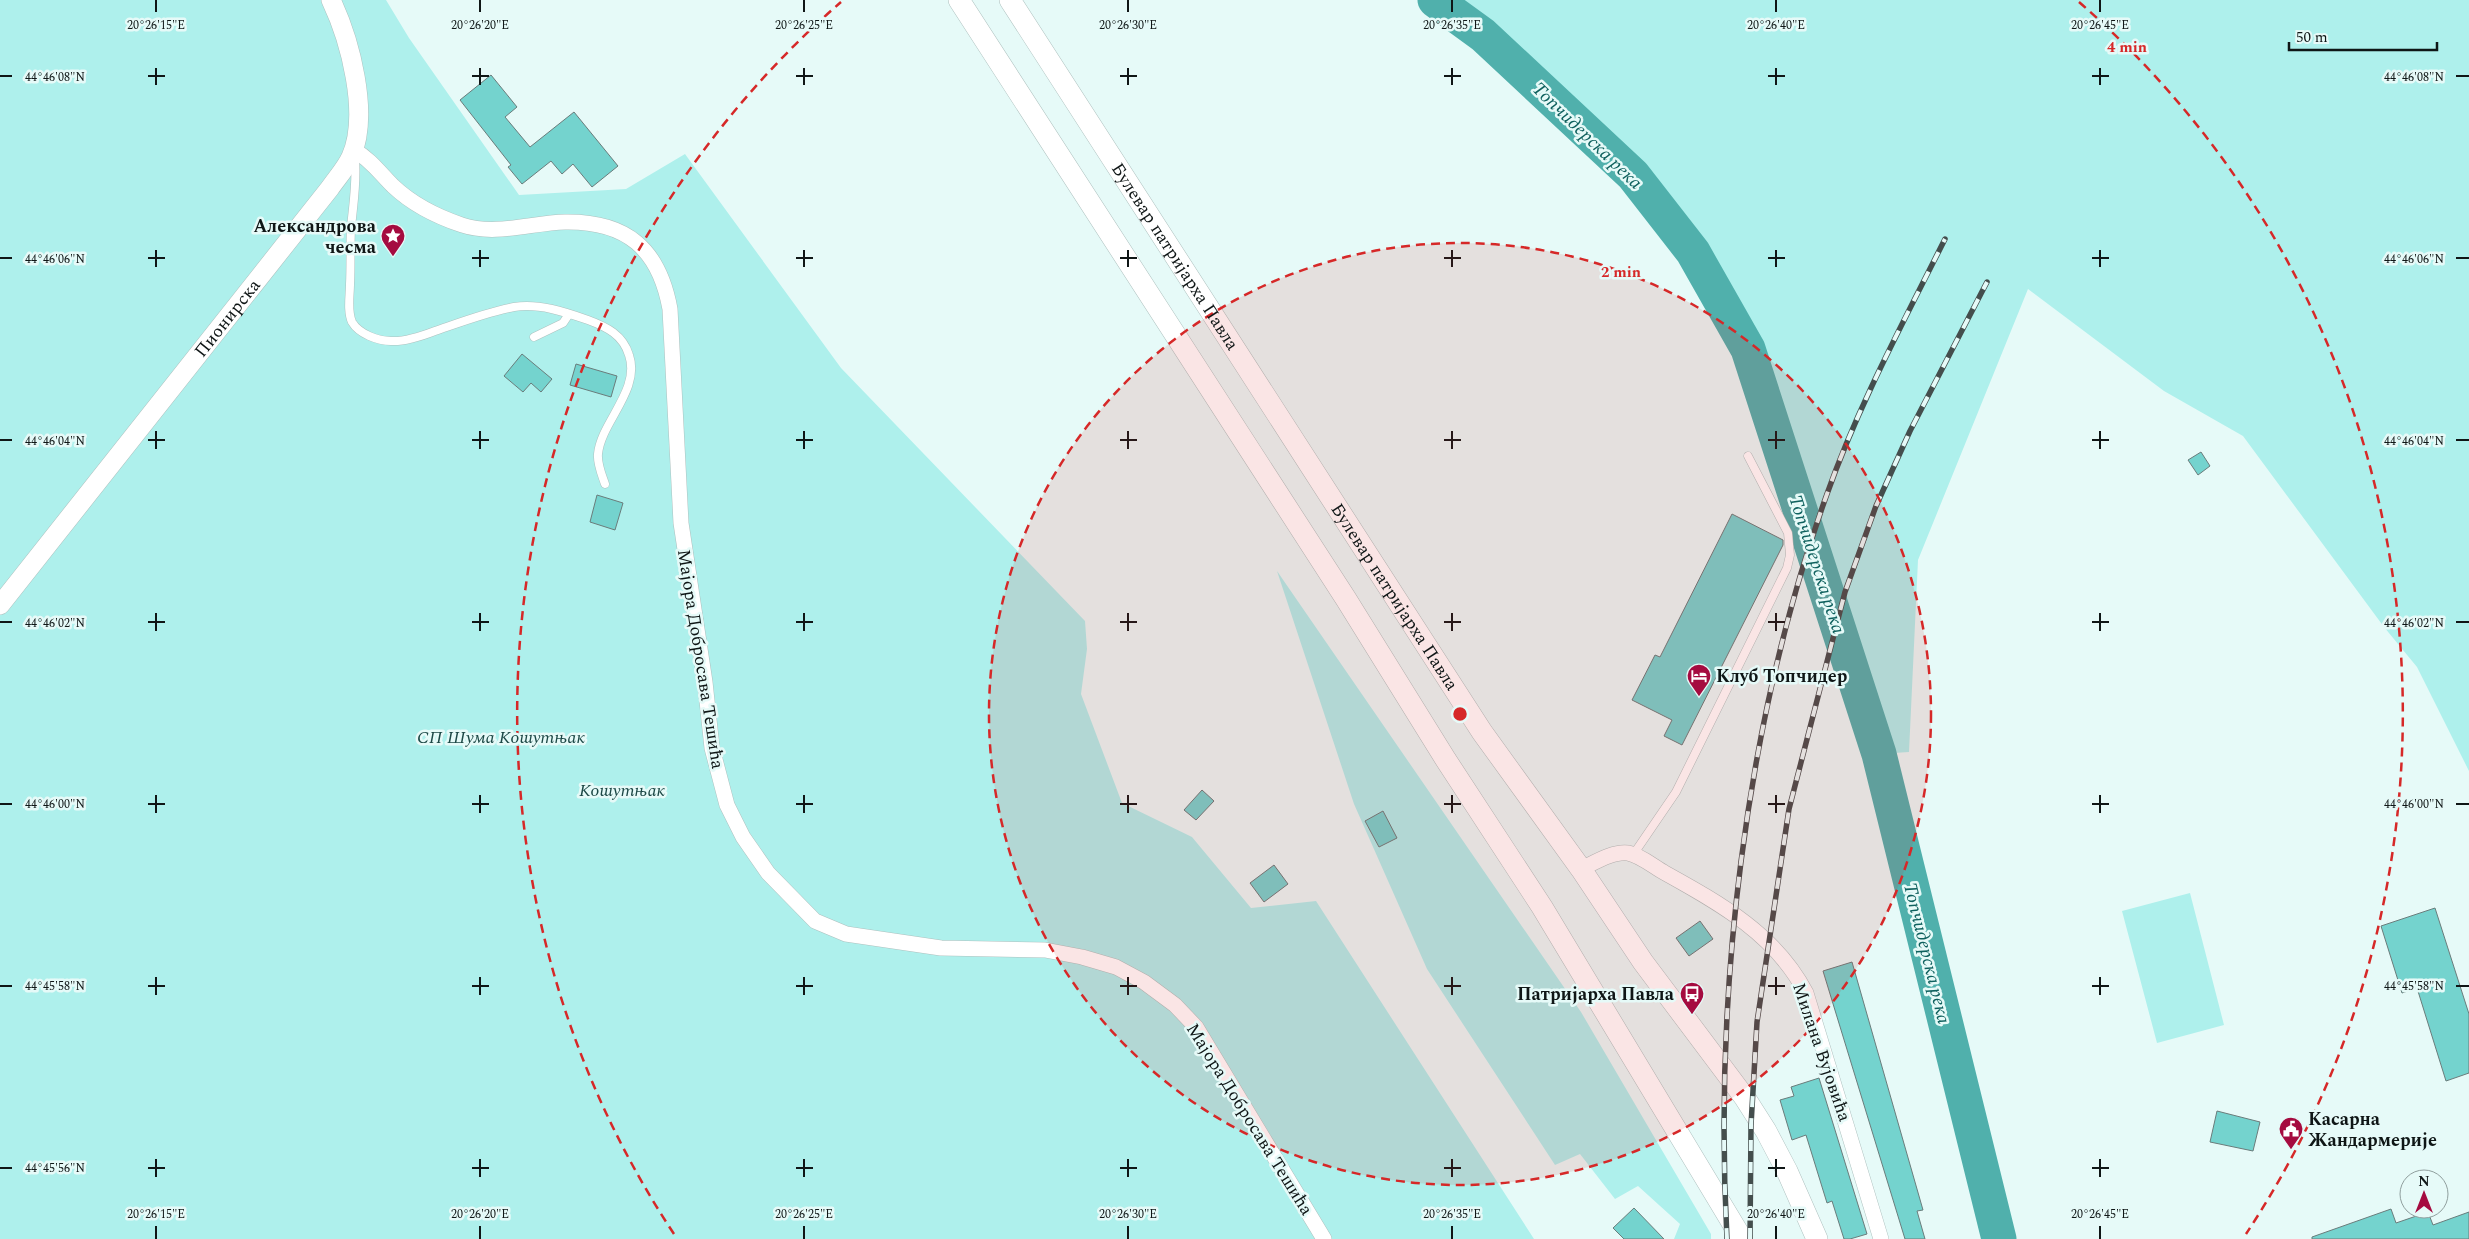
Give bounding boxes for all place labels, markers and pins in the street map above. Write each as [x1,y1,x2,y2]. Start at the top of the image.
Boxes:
place label: Александрова чесма [254,213,377,261]
place icon: Александрова чесма [380,223,406,257]
hotel icon: Клуб Топчидер [1686,663,1712,697]
place label: Клуб Топчидер [1716,663,1847,690]
centre of rings [1451,705,1469,723]
place label: Патријарха Павла [1517,981,1675,1008]
bus stop icon: Патријарха Павла [1679,981,1705,1015]
place label: Касарна Жандармерије [2308,1106,2437,1154]
public building icon: Касарна Жандармерије [2278,1116,2304,1150]

